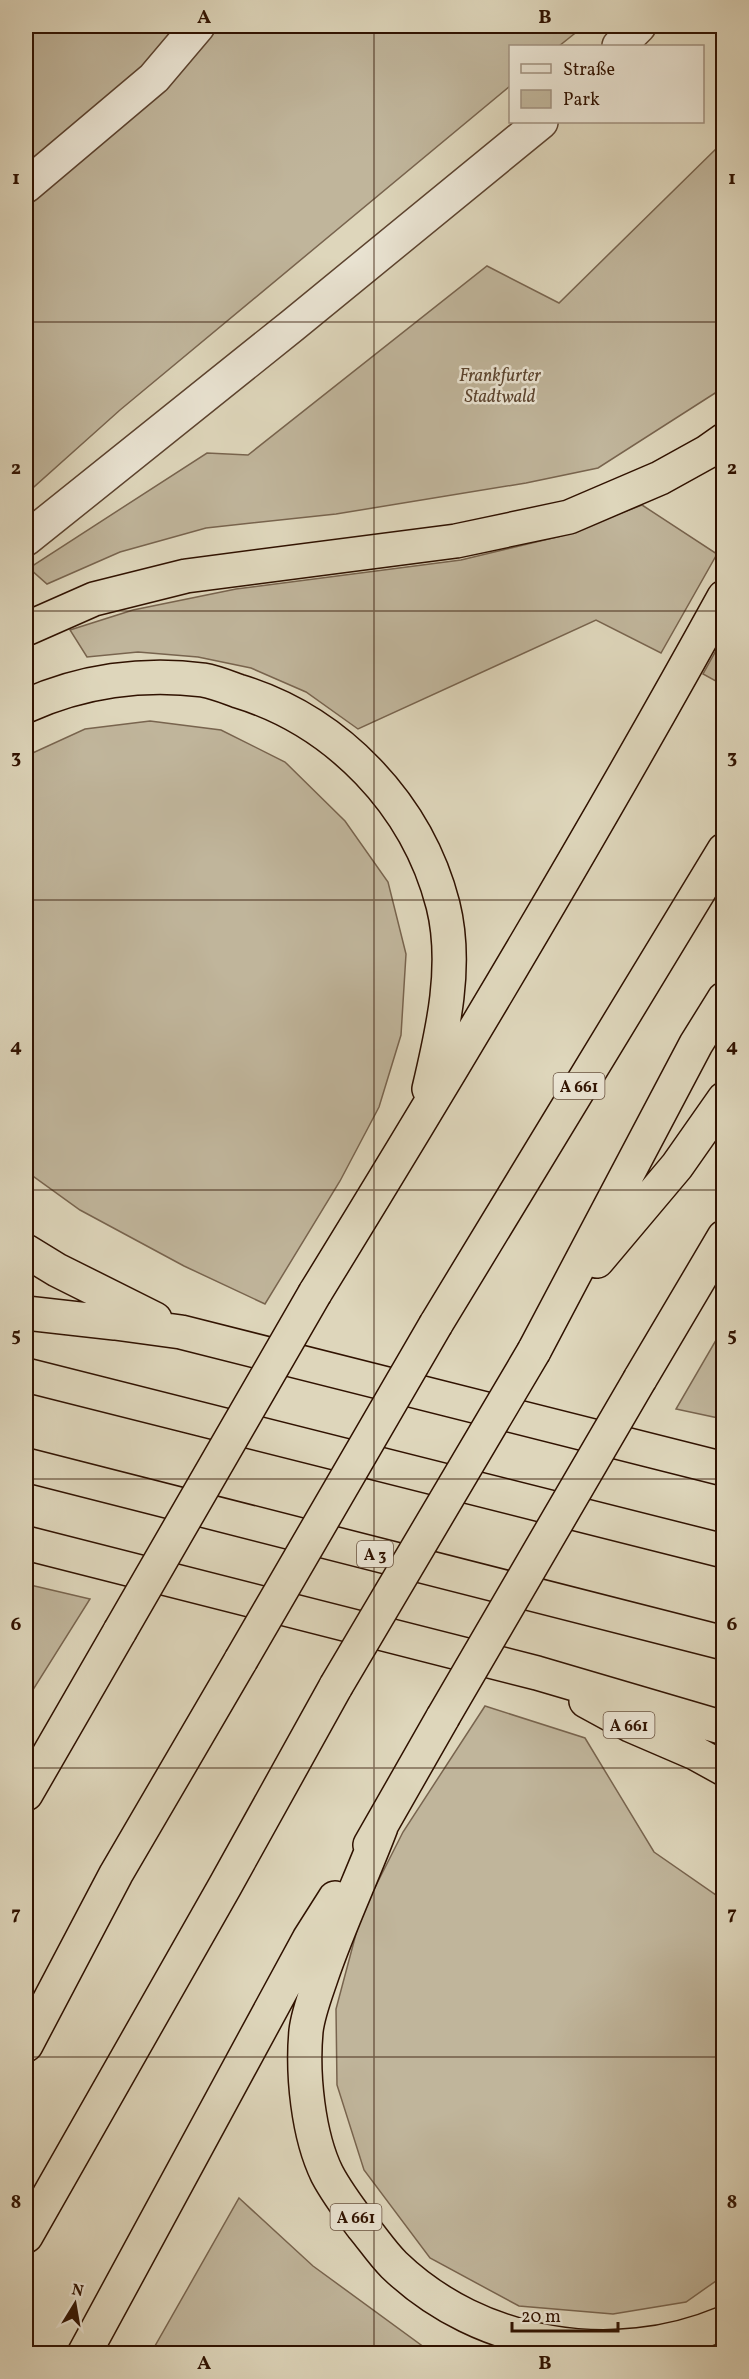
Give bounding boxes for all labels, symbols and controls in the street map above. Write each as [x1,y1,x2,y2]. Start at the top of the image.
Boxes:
text: A [197,4,211,32]
text: B [538,4,552,32]
legend [509,45,704,123]
text: Straße [563,58,615,83]
text: Park [563,88,600,113]
text: 1 [12,165,20,193]
text: 1 [728,165,736,193]
park label: Frankfurter Stadtwald [459,364,541,410]
text: 2 [11,455,21,483]
text: 2 [727,455,737,483]
text: 3 [11,744,21,772]
text: 3 [727,744,737,772]
text: 4 [10,1033,22,1061]
text: 4 [726,1033,738,1061]
road number: A 661 [554,1073,604,1099]
text: 5 [11,1322,21,1350]
text: 5 [727,1322,737,1350]
road number: A 3 [357,1541,393,1567]
text: 6 [11,1611,22,1639]
text: 6 [727,1611,738,1639]
road number: A 661 [604,1712,654,1738]
text: 7 [11,1900,21,1928]
text: 7 [727,1900,737,1928]
text: 8 [11,2189,21,2217]
text: 8 [727,2189,737,2217]
road number: A 661 [330,2204,382,2230]
north arrow [45,2274,105,2334]
text: N [70,2279,86,2303]
scale bar [512,2295,618,2333]
text: 20 m [521,2305,561,2330]
text: A [197,2350,211,2378]
text: B [538,2350,552,2378]

